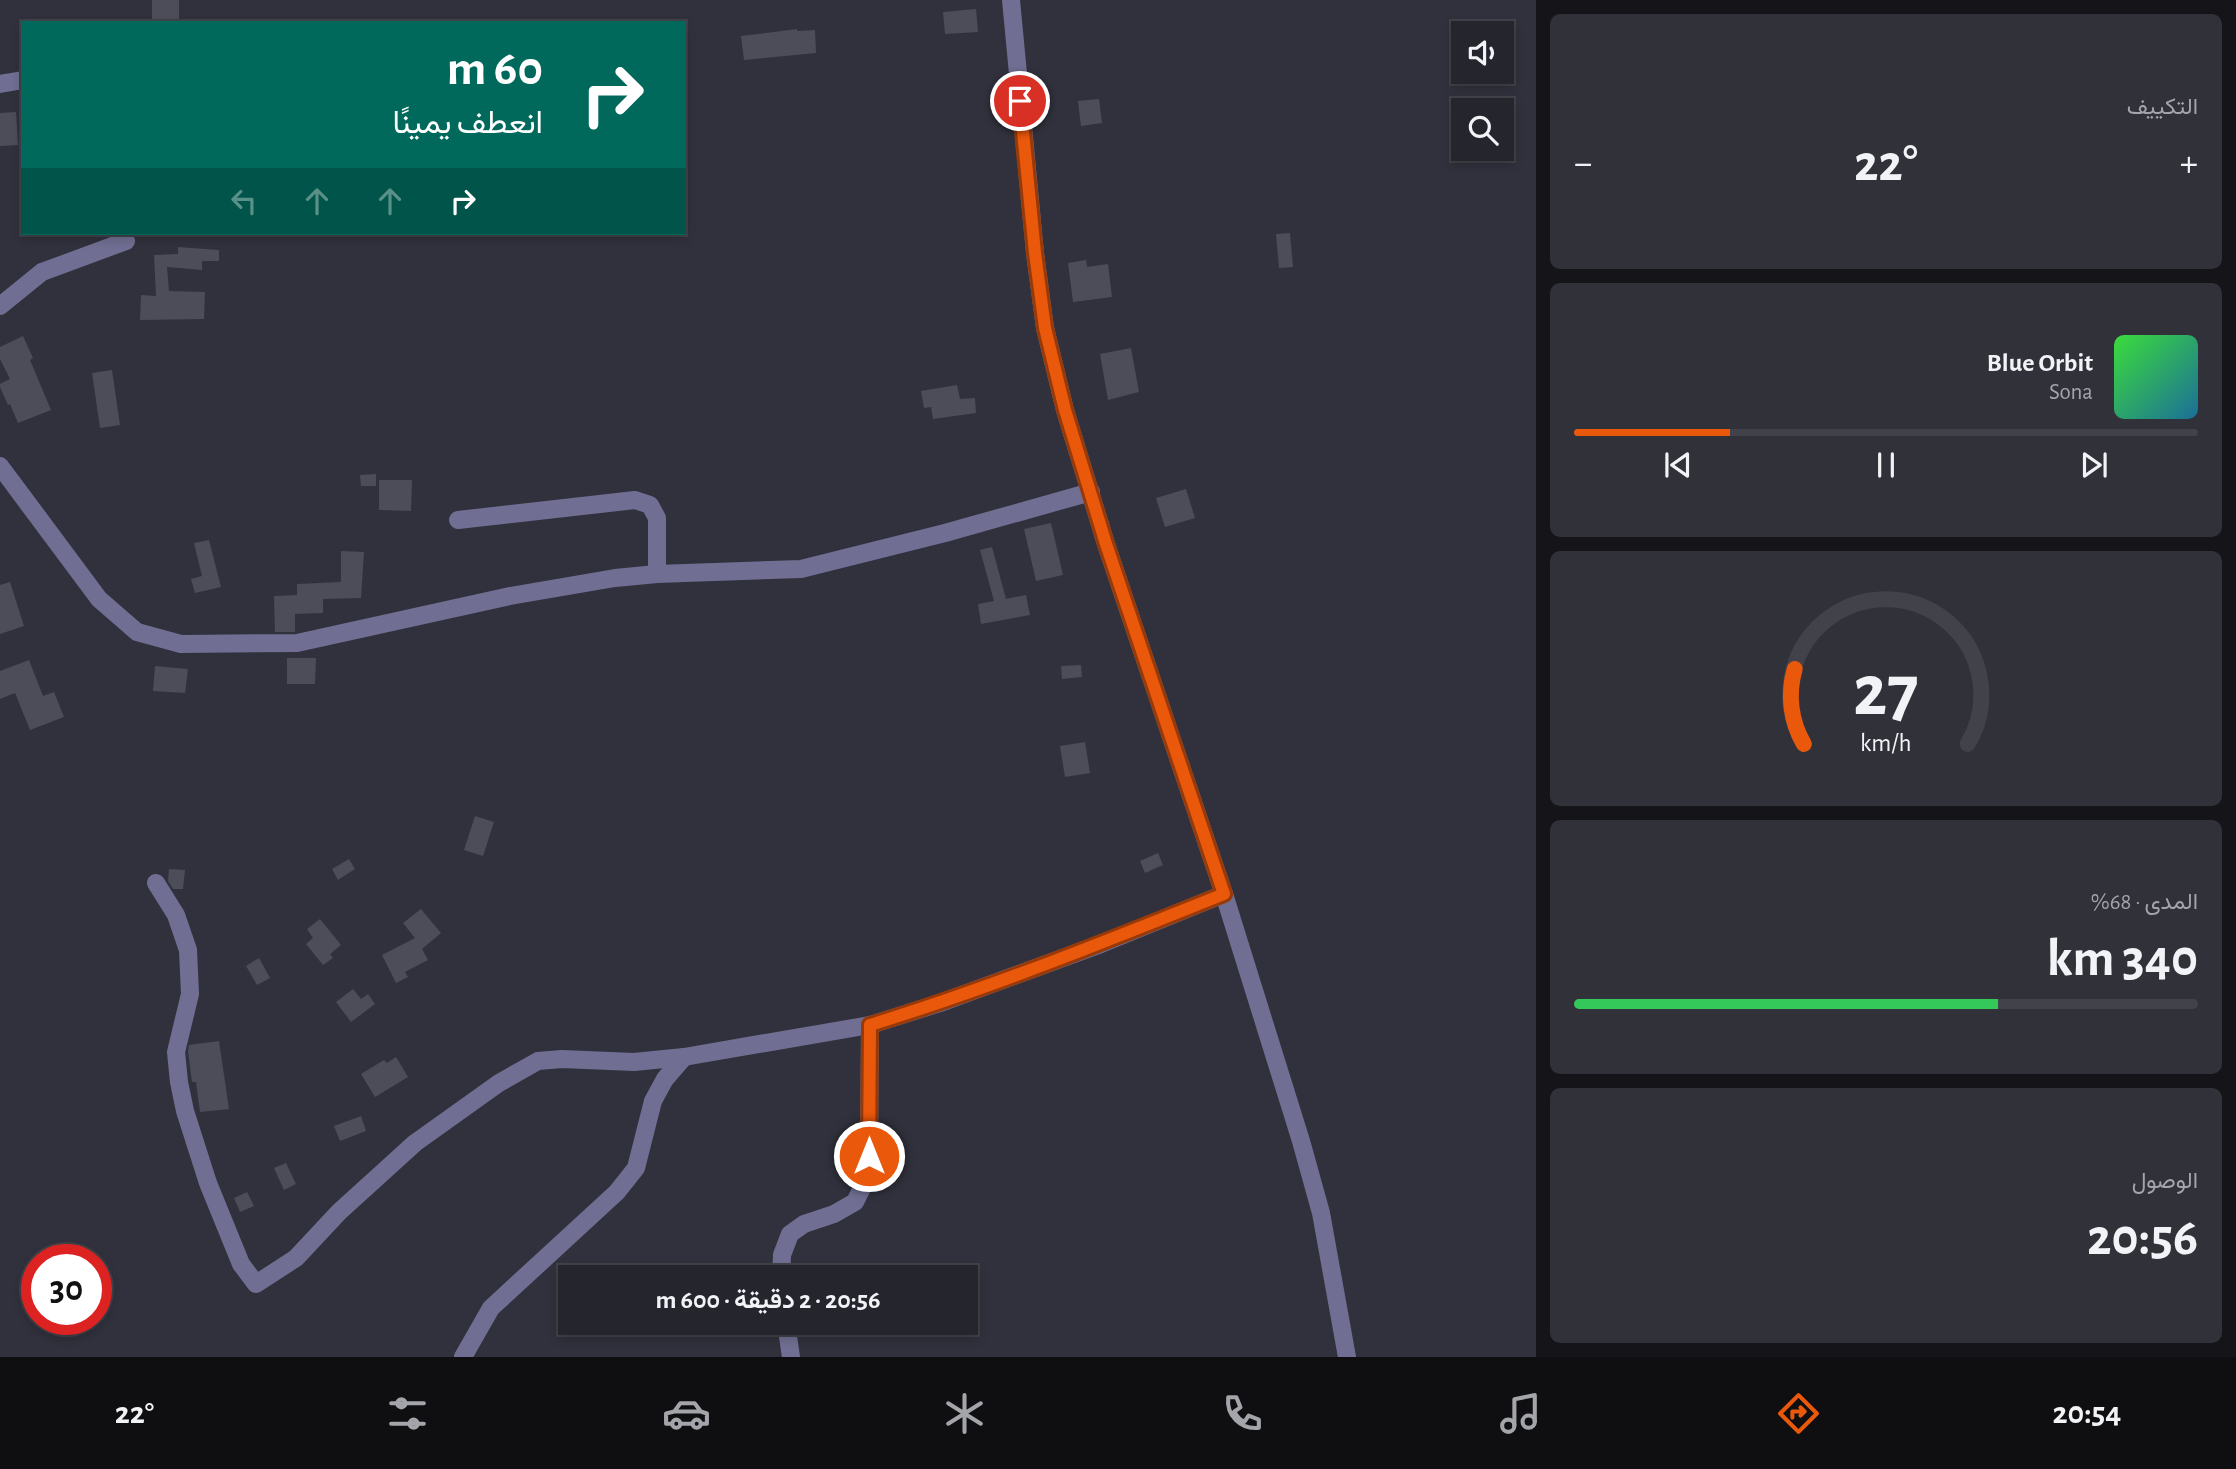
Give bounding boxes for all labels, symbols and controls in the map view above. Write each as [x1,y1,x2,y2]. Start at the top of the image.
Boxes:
map controls [1451,21,1514,161]
button: sound [1451,21,1514,84]
text: 60 m [447,45,543,94]
icon: right [567,49,658,140]
pin [990,71,1050,131]
icon: arrive [1001,82,1039,120]
text: التكييف [2127,96,2198,119]
button: search [1451,98,1514,161]
text: انعطف يمينًا [392,107,543,139]
text: 22° [1854,138,1918,190]
text: − [1574,145,1592,183]
text: + [2180,145,2198,183]
icon: left [225,182,263,220]
icon: ahead [298,182,336,220]
icon: ahead [371,182,409,220]
icon: right [444,182,482,220]
text: Blue Orbit [1987,350,2093,376]
text: Sona [2049,381,2093,404]
icon: previous [1659,446,1697,484]
icon: pause [1867,446,1905,484]
icon: next [2075,446,2113,484]
text: 27 [1853,657,1919,730]
text: km/h [1860,731,1912,756]
text: المدى · 68% [2091,891,2198,914]
text: 340 km [2047,933,2198,985]
position arrow [832,1119,906,1193]
text: الوصول [2132,1170,2198,1193]
text: 20:56 [2087,1212,2198,1264]
speed limit sign: 30 [21,1244,112,1335]
text: 20:56 · 2 دقيقة · 600 m [656,1287,880,1313]
icon: filters [383,1389,432,1438]
icon: car [662,1389,711,1438]
icon: climate [940,1389,989,1438]
icon: phone [1218,1389,1267,1438]
icon: music [1496,1389,1545,1438]
icon: directions [1774,1389,1823,1438]
text: 22° [115,1397,154,1429]
text: 20:54 [2052,1397,2121,1429]

